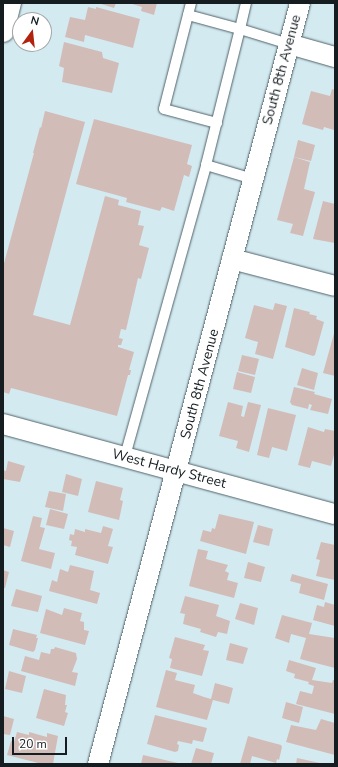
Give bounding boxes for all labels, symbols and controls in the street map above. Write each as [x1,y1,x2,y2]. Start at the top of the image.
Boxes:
north arrow [12,12,52,52]
text: N [29,13,41,29]
street label: South 8th Avenue [259,13,305,127]
street label: South 8th Avenue [177,327,223,441]
street label: West Hardy Street [110,446,228,492]
scale bar [14,729,69,755]
text: 20 m [19,736,47,752]

